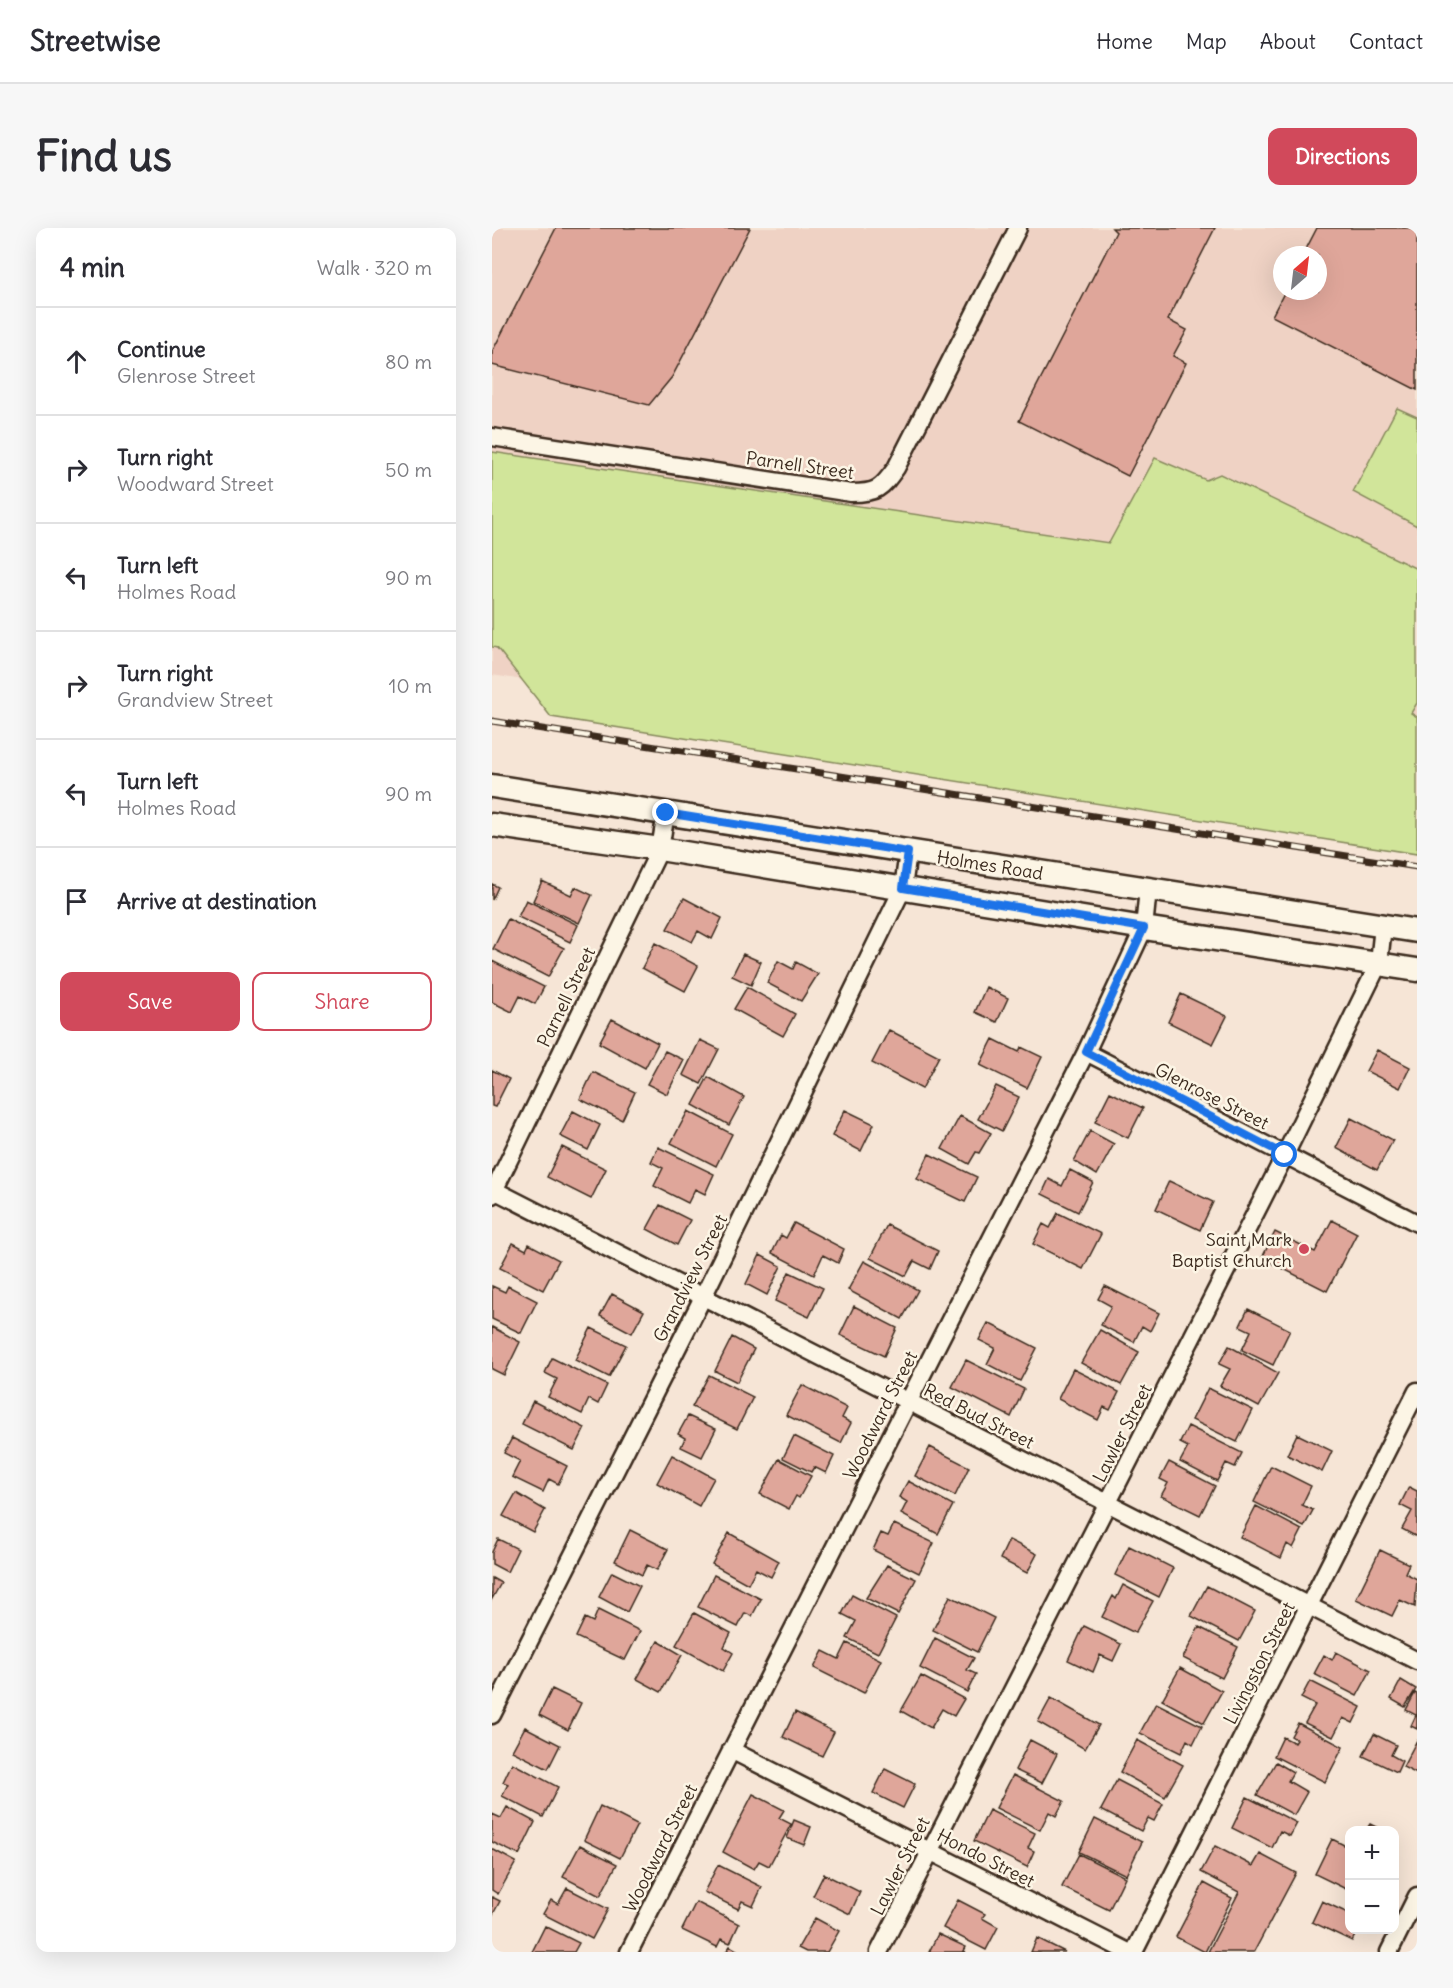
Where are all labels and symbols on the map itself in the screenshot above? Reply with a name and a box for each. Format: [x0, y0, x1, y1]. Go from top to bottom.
north arrow [1273, 246, 1327, 300]
street label: Parnell Street [745, 446, 855, 484]
route end [652, 799, 678, 825]
street label: Holmes Road [935, 845, 1045, 885]
street label: Parnell Street [532, 943, 600, 1051]
street label: Glenrose Street [1151, 1057, 1273, 1135]
route start [1271, 1141, 1297, 1167]
street label: Grandview Street [648, 1210, 732, 1346]
place label: Saint Mark Baptist Church [1172, 1228, 1292, 1272]
marker: Saint Mark Baptist Church [1297, 1242, 1311, 1256]
street label: Woodward Street [838, 1347, 922, 1483]
street label: Red Bud Street [920, 1378, 1038, 1454]
street label: Lawler Street [1087, 1380, 1157, 1486]
street label: Livingston Street [1218, 1598, 1300, 1728]
street label: Woodward Street [618, 1780, 702, 1916]
street label: Lawler Street [865, 1813, 935, 1919]
street label: Hondo Street [933, 1824, 1039, 1892]

